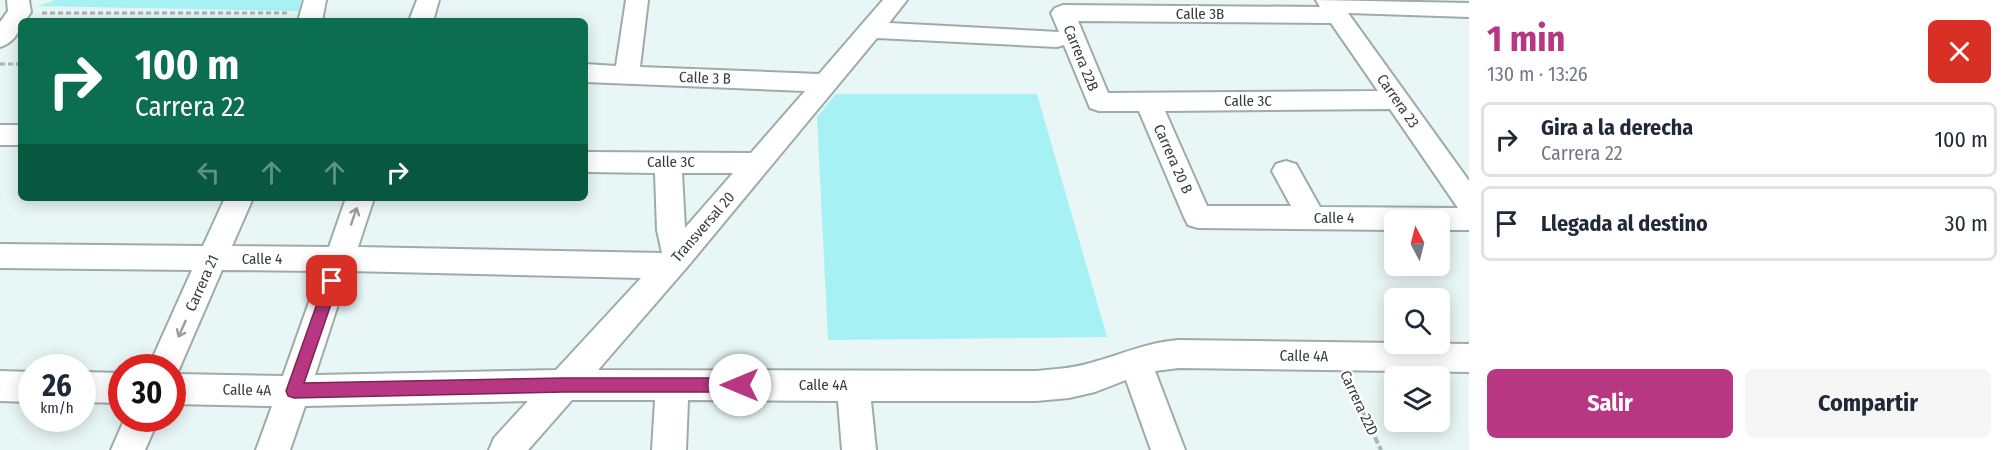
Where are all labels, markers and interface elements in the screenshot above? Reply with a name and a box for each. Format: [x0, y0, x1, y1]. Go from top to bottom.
street label: Calle 3B [1176, 5, 1224, 23]
text: 1 min [1487, 17, 1565, 61]
button: close [1928, 20, 1991, 83]
street label: Carrera 22B [1060, 22, 1102, 94]
text: 100 m [135, 40, 239, 90]
icon: right [36, 42, 114, 120]
text: 130 m · 13:26 [1487, 62, 1588, 86]
street label: Calle 3 B [679, 68, 731, 88]
street label: Carrera 23 [1373, 71, 1423, 131]
text: Carrera 22 [135, 91, 245, 123]
street label: Calle 3C [1224, 92, 1272, 110]
text: Gira a la derecha [1541, 114, 1693, 141]
street label: Carrera 20 B [1150, 121, 1196, 197]
icon: right [1490, 123, 1523, 156]
text: 100 m [1934, 126, 1988, 153]
text: Carrera 22 [1541, 141, 1623, 165]
street label: Calle 3C [647, 153, 695, 171]
icon: left [192, 156, 225, 189]
icon: ahead [255, 156, 288, 189]
icon: ahead [318, 156, 351, 189]
icon: right [381, 156, 414, 189]
street label: Transversal 20 [668, 188, 738, 266]
one-way arrow [350, 207, 361, 226]
icon: arrive [1490, 207, 1523, 240]
street label: Calle 4 [1314, 209, 1354, 227]
north arrow [1384, 210, 1450, 276]
map controls [1384, 210, 1450, 432]
text: Llegada al destino [1541, 210, 1708, 237]
text: 30 m [1945, 210, 1988, 237]
street label: Calle 4 [242, 250, 282, 268]
street label: Carrera 21 [182, 252, 222, 314]
pin [306, 255, 357, 306]
icon: arrive [315, 264, 348, 297]
button: search [1384, 288, 1450, 354]
one-way arrow [175, 319, 187, 337]
street label: Calle 4A [1280, 347, 1329, 365]
position arrow [708, 353, 772, 417]
speed limit sign: 30 [108, 354, 186, 432]
button: layers [1384, 366, 1450, 432]
text: 26 [42, 368, 72, 404]
street label: Carrera 22D [1336, 368, 1382, 438]
button: Salir [1487, 369, 1733, 438]
button: Compartir [1745, 369, 1991, 438]
street label: Calle 4A [799, 376, 847, 394]
street label: Calle 4A [223, 381, 272, 399]
text: km/h [40, 399, 74, 417]

